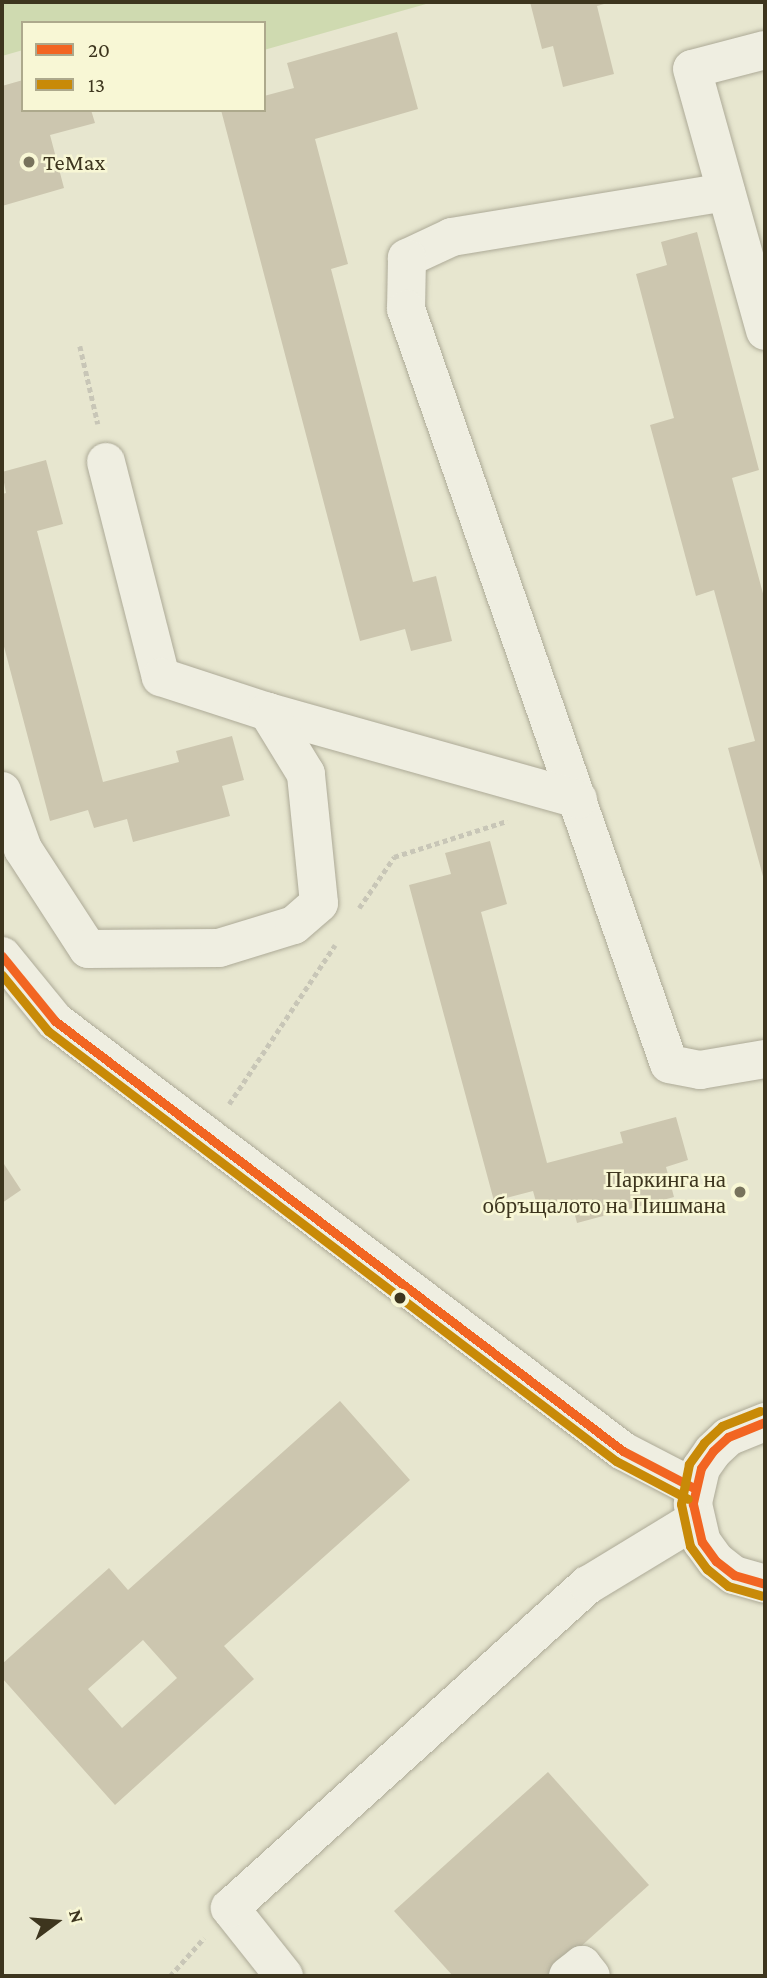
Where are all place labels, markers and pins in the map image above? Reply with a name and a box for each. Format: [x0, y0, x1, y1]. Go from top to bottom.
place label: TeMax [43, 148, 105, 176]
marker: TeMax [21, 154, 37, 170]
place label: Паркинга на обръщалото на Пишмана [482, 1165, 726, 1219]
marker: Паркинга на обръщалото на Пишмана [732, 1184, 748, 1200]
unlabelled marker [393, 1291, 407, 1305]

